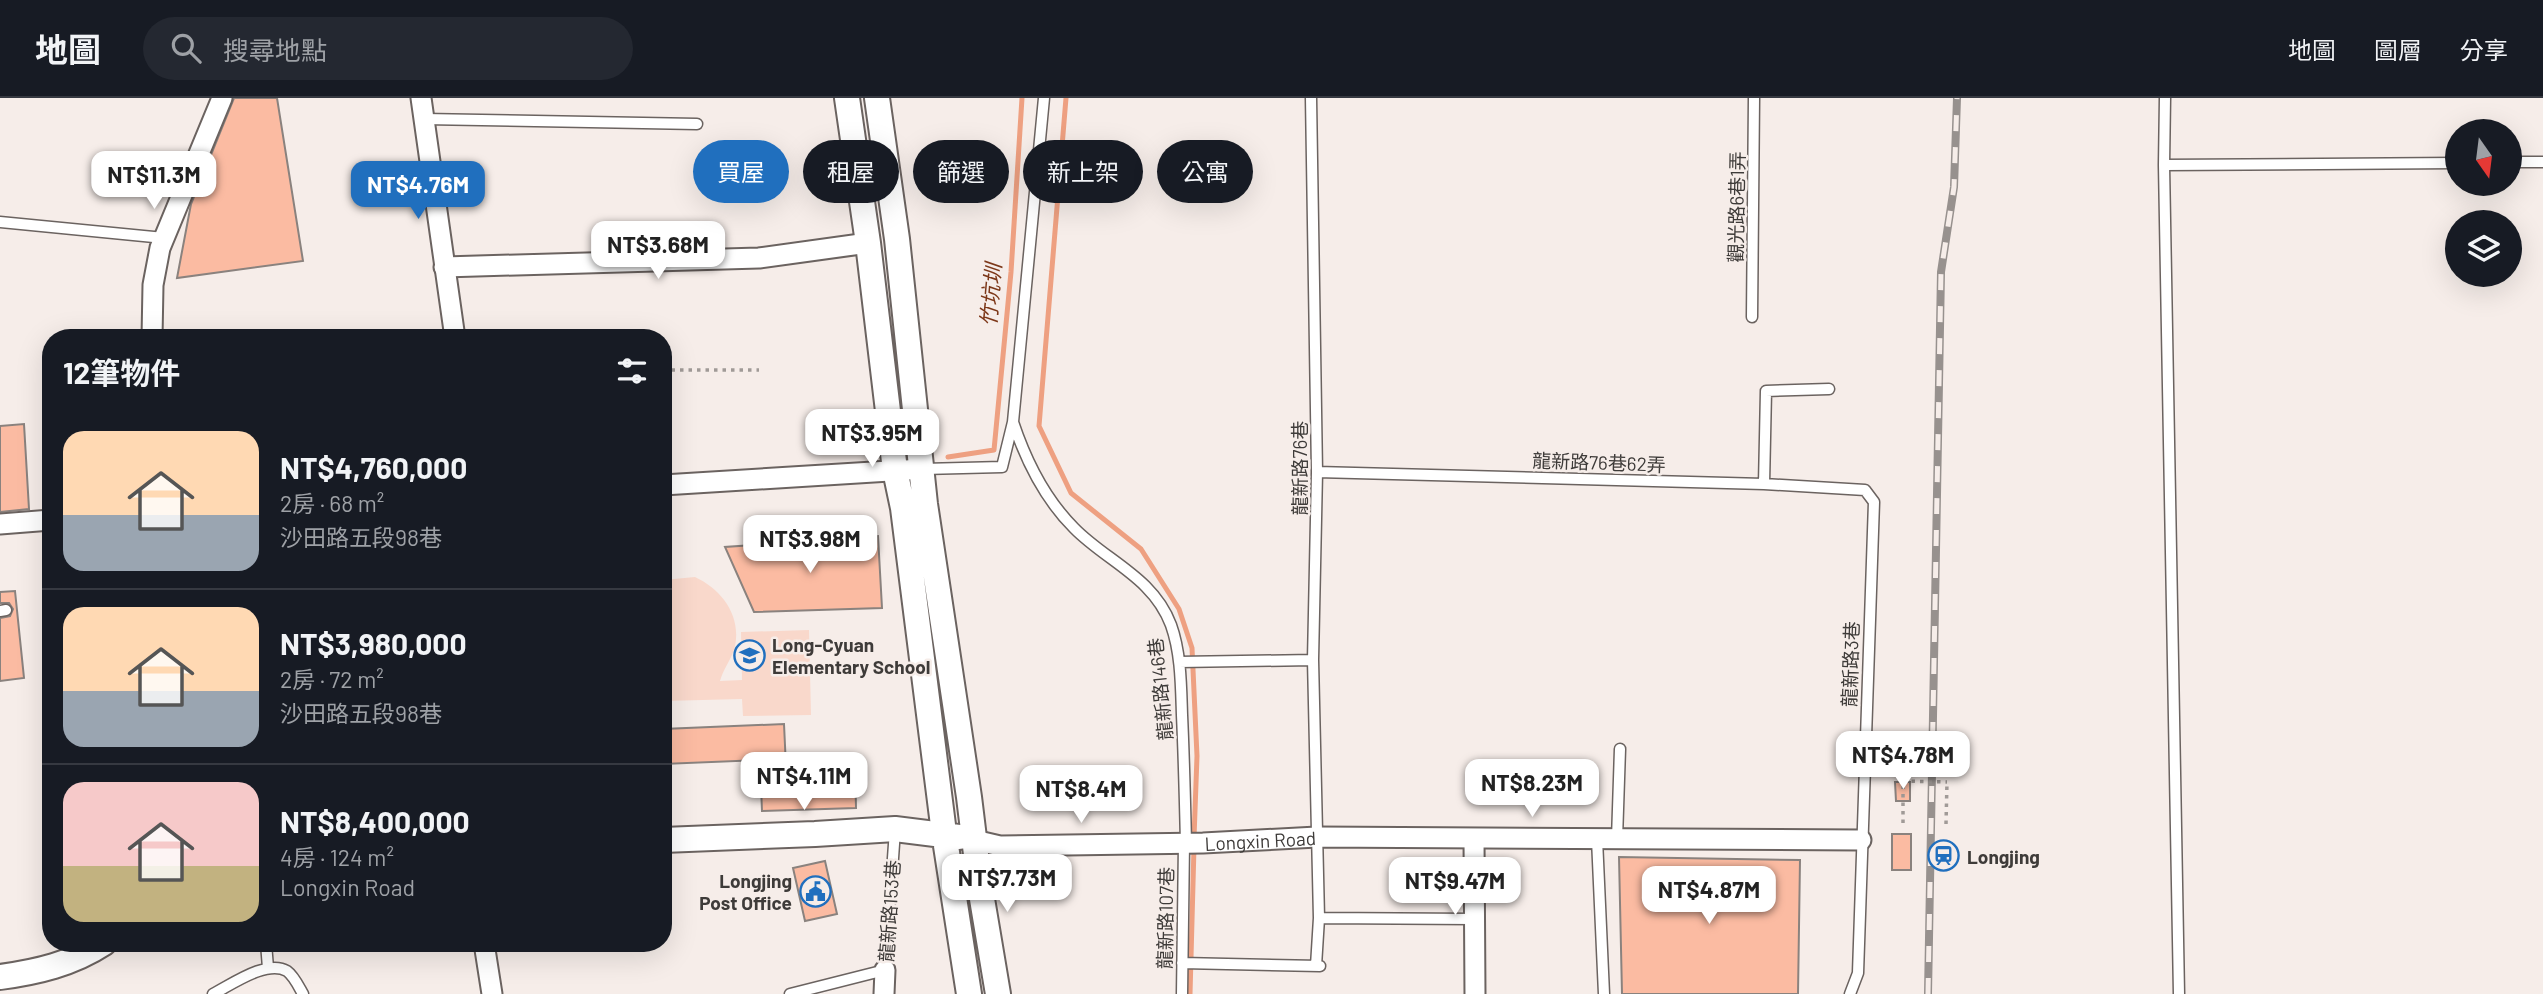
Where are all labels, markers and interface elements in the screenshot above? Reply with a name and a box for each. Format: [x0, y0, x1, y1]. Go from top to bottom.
search box [143, 17, 633, 80]
text: 地圖 [35, 29, 101, 69]
icon: search [167, 29, 205, 67]
text: 搜尋地點 [223, 34, 327, 65]
text: 地圖 [2288, 35, 2336, 64]
text: 圖層 [2374, 35, 2422, 64]
text: 分享 [2460, 35, 2508, 64]
north arrow [2445, 119, 2522, 196]
map controls [2445, 119, 2522, 287]
chip: 買屋 [693, 140, 789, 203]
chip: 租屋 [803, 140, 899, 203]
chip: 篩選 [913, 140, 1009, 203]
chip: 新上架 [1023, 140, 1143, 203]
chip: 公寓 [1157, 140, 1253, 203]
street label: 觀光路6巷1弄 [1724, 151, 1748, 263]
pin: NT$11.3M [82, 152, 226, 211]
text: NT$11.3M [107, 160, 201, 188]
pin: NT$4.76M [346, 162, 490, 221]
text: NT$4.76M [367, 170, 469, 198]
button: layers [2445, 210, 2522, 287]
pin: NT$3.68M [586, 222, 730, 281]
text: NT$3.68M [607, 230, 709, 258]
water label: 竹坑圳 [975, 260, 1005, 327]
icon: filters [613, 352, 651, 390]
text: 12筆物件 [63, 354, 180, 390]
pin: NT$3.95M [800, 410, 944, 469]
text: NT$3.95M [821, 418, 923, 446]
street label: 龍新路76巷 [1288, 421, 1311, 515]
street label: 龍新路76巷62弄 [1532, 448, 1666, 476]
text: NT$4,760,000 [280, 449, 467, 485]
icon: home [119, 459, 203, 543]
text: 2房 · 68 m² [280, 489, 384, 517]
pin: NT$3.98M [738, 516, 882, 575]
text: 沙田路五段98巷 [280, 523, 442, 551]
text: NT$3.98M [759, 524, 861, 552]
street label: 龍新路3巷 [1837, 621, 1863, 707]
text: NT$3,980,000 [280, 625, 467, 661]
place label: Long-Cyuan Elementary School [772, 633, 930, 678]
icon: home [119, 635, 203, 719]
street label: 龍新路146巷 [1143, 637, 1177, 741]
school or university icon: Long-Cyuan Elementary School [732, 638, 766, 672]
text: 2房 · 72 m² [280, 665, 384, 693]
text: 沙田路五段98巷 [280, 699, 442, 727]
pin: NT$4.78M [1831, 732, 1975, 791]
text: NT$4.78M [1852, 740, 1954, 768]
pin: NT$4.11M [732, 752, 876, 812]
pin: NT$8.23M [1460, 760, 1604, 819]
text: NT$4.11M [757, 761, 851, 789]
pin: NT$8.4M [1016, 766, 1146, 825]
text: NT$8.23M [1481, 768, 1583, 796]
text: NT$8.4M [1036, 774, 1126, 802]
text: NT$8,400,000 [280, 803, 470, 839]
icon: home [119, 810, 203, 894]
street label: Longxin Road [1204, 826, 1317, 854]
station icon: Longjing [1927, 839, 1961, 873]
text: 4房 · 124 m² [280, 843, 394, 871]
place label: Longjing [1967, 845, 2040, 868]
pin: NT$7.73M [935, 854, 1079, 914]
pin: NT$9.47M [1383, 858, 1527, 917]
street label: 龍新路153巷 [874, 859, 904, 963]
text: NT$7.73M [958, 863, 1056, 891]
text: NT$9.47M [1405, 866, 1505, 894]
pin: NT$4.87M [1637, 866, 1781, 926]
street label: 龍新路107巷 [1153, 867, 1177, 969]
place label: Longjing Post Office [699, 869, 792, 914]
text: Longxin Road [280, 873, 415, 901]
public building icon: Longjing Post Office [798, 874, 832, 908]
text: NT$4.87M [1658, 875, 1760, 903]

